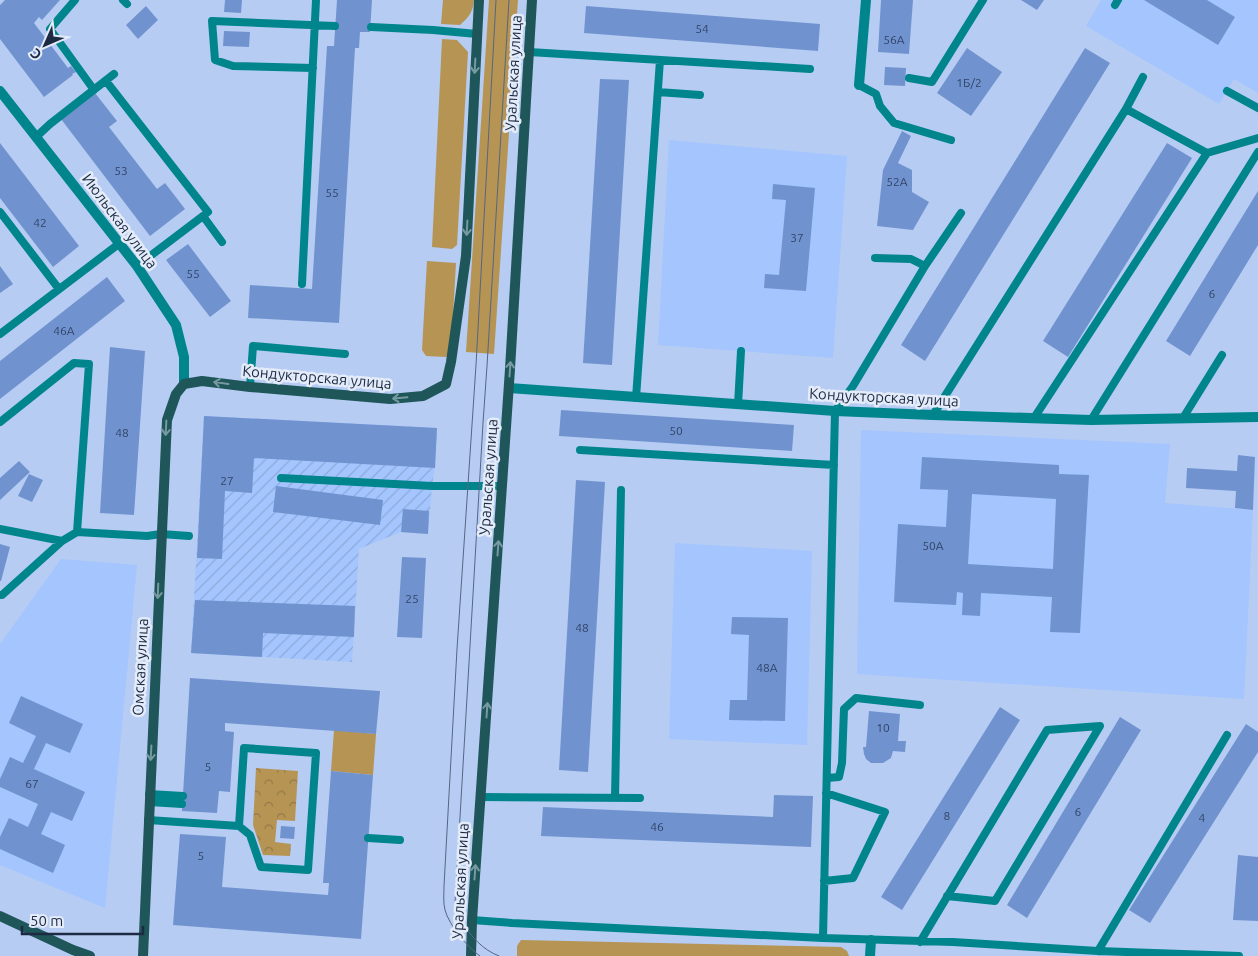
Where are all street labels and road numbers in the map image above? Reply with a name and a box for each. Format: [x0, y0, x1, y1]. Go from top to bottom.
street label: Уральская улица [501, 14, 525, 132]
street label: Июльская улица [79, 170, 161, 272]
street label: Кондукторская улица [242, 362, 392, 392]
street label: Кондукторская улица [809, 385, 959, 409]
street label: Уральская улица [475, 418, 501, 536]
street label: Омская улица [129, 618, 151, 716]
street label: Уральская улица [448, 822, 472, 940]

